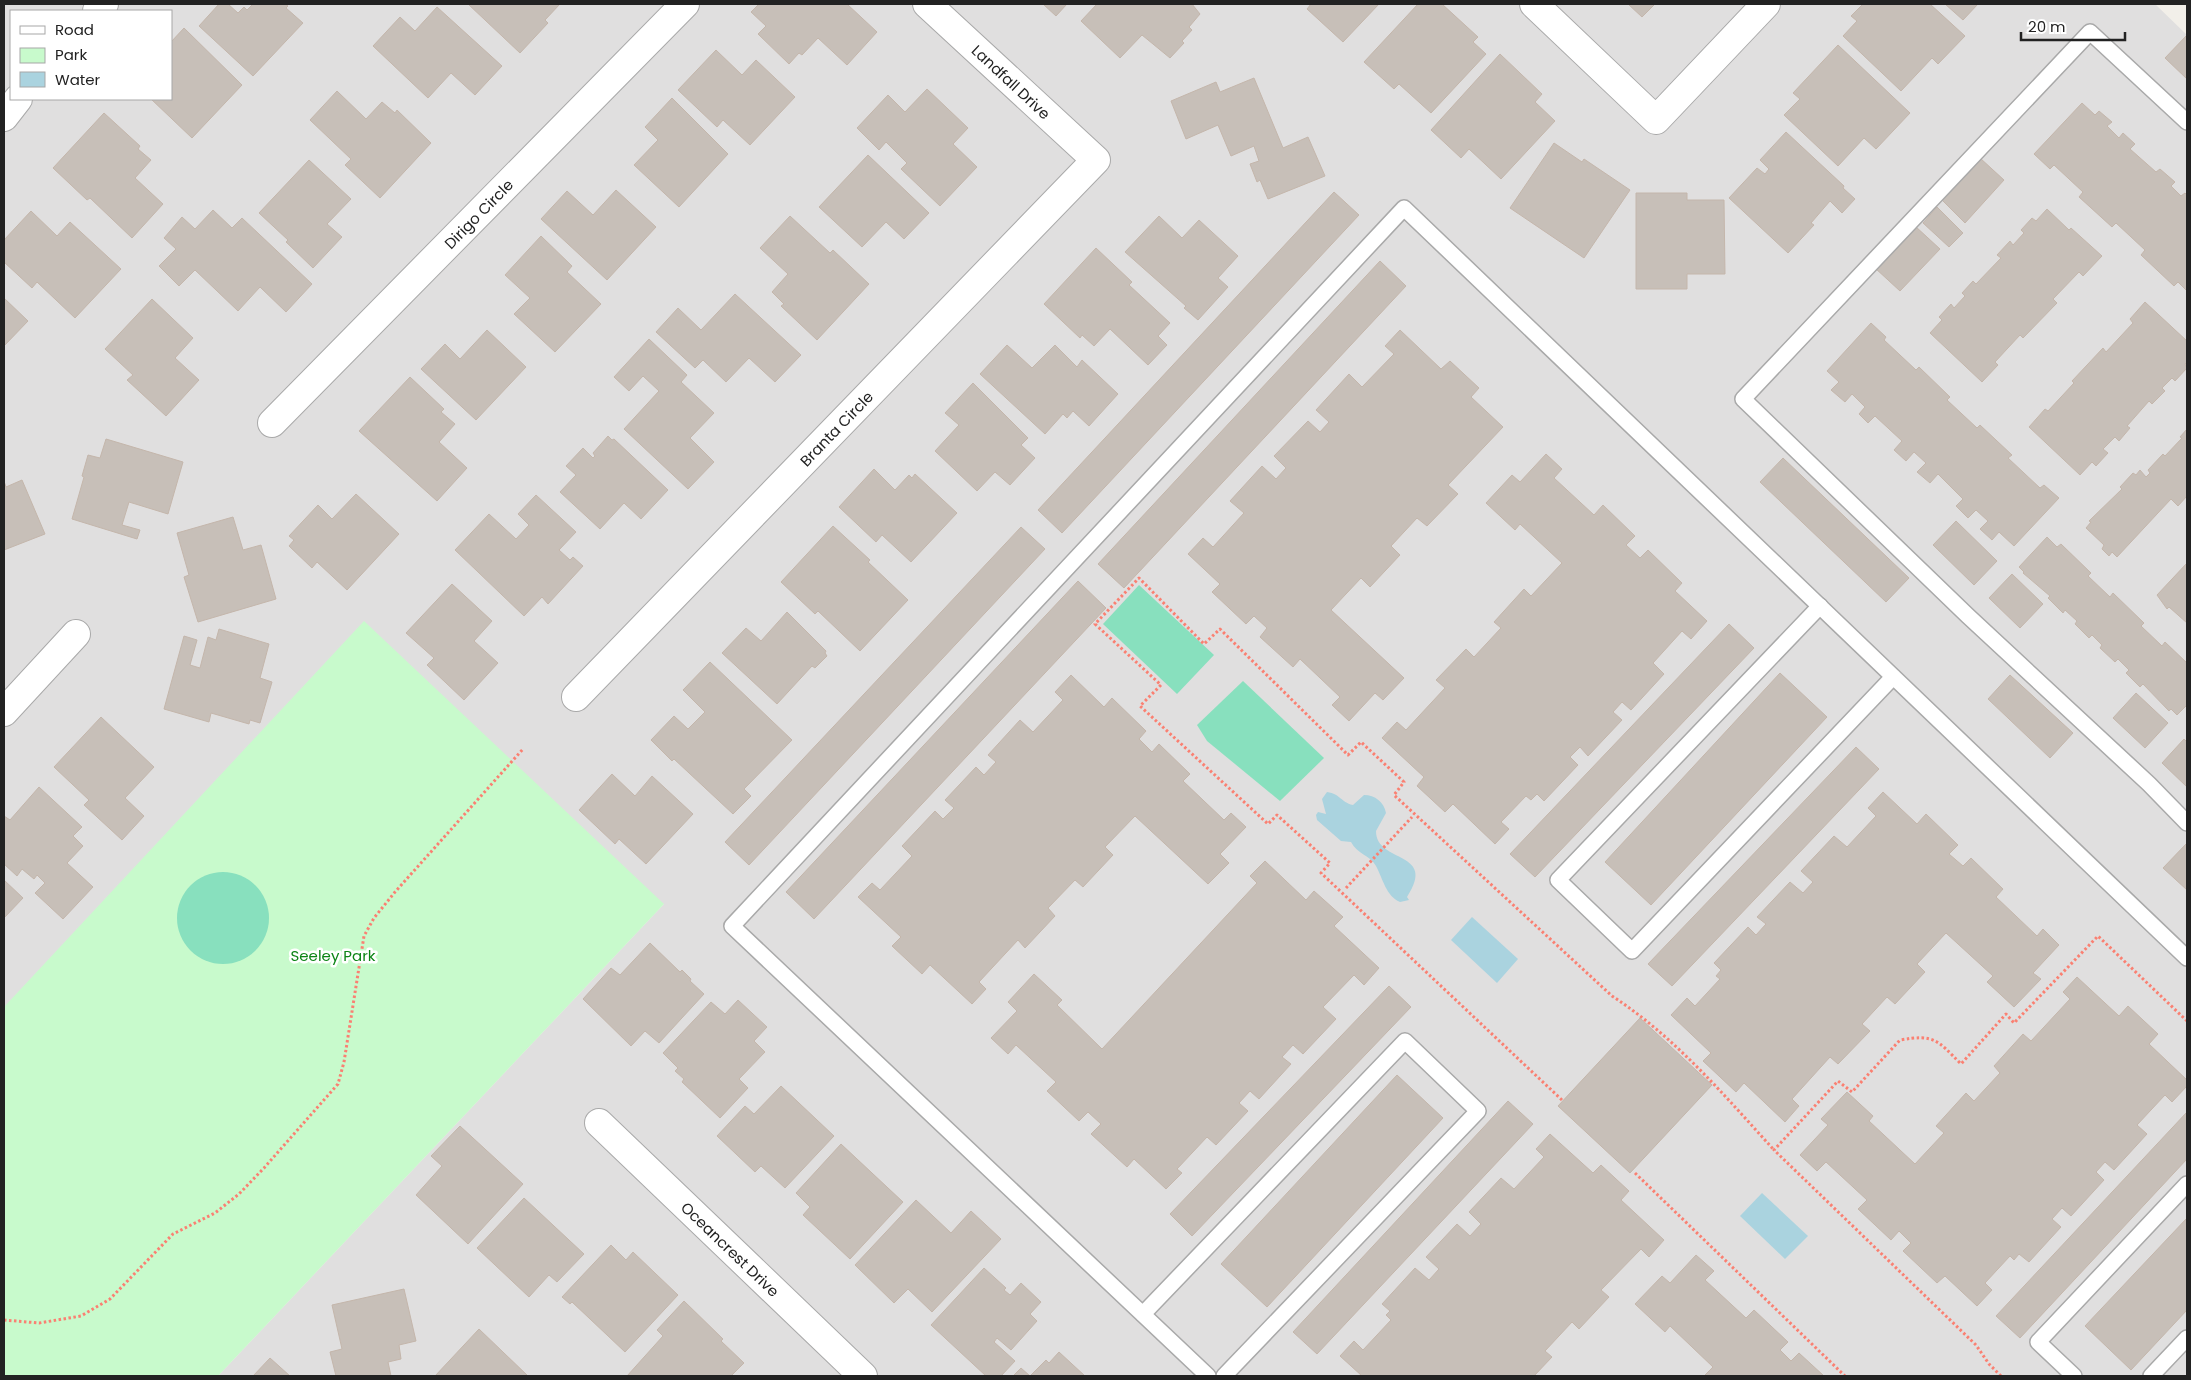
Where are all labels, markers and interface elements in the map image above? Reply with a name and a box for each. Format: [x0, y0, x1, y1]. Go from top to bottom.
legend [10, 10, 172, 100]
scale bar [2021, 10, 2125, 42]
text: 20 m [2028, 16, 2066, 37]
text: Road [55, 19, 94, 40]
street label: Landfall Drive [967, 40, 1055, 124]
text: Park [55, 44, 87, 65]
text: Water [55, 69, 101, 90]
street label: Dirigo Circle [439, 174, 518, 253]
street label: Branta Circle [795, 386, 878, 471]
park label: Seeley Park [291, 945, 376, 966]
street label: Oceancrest Drive [677, 1197, 784, 1301]

